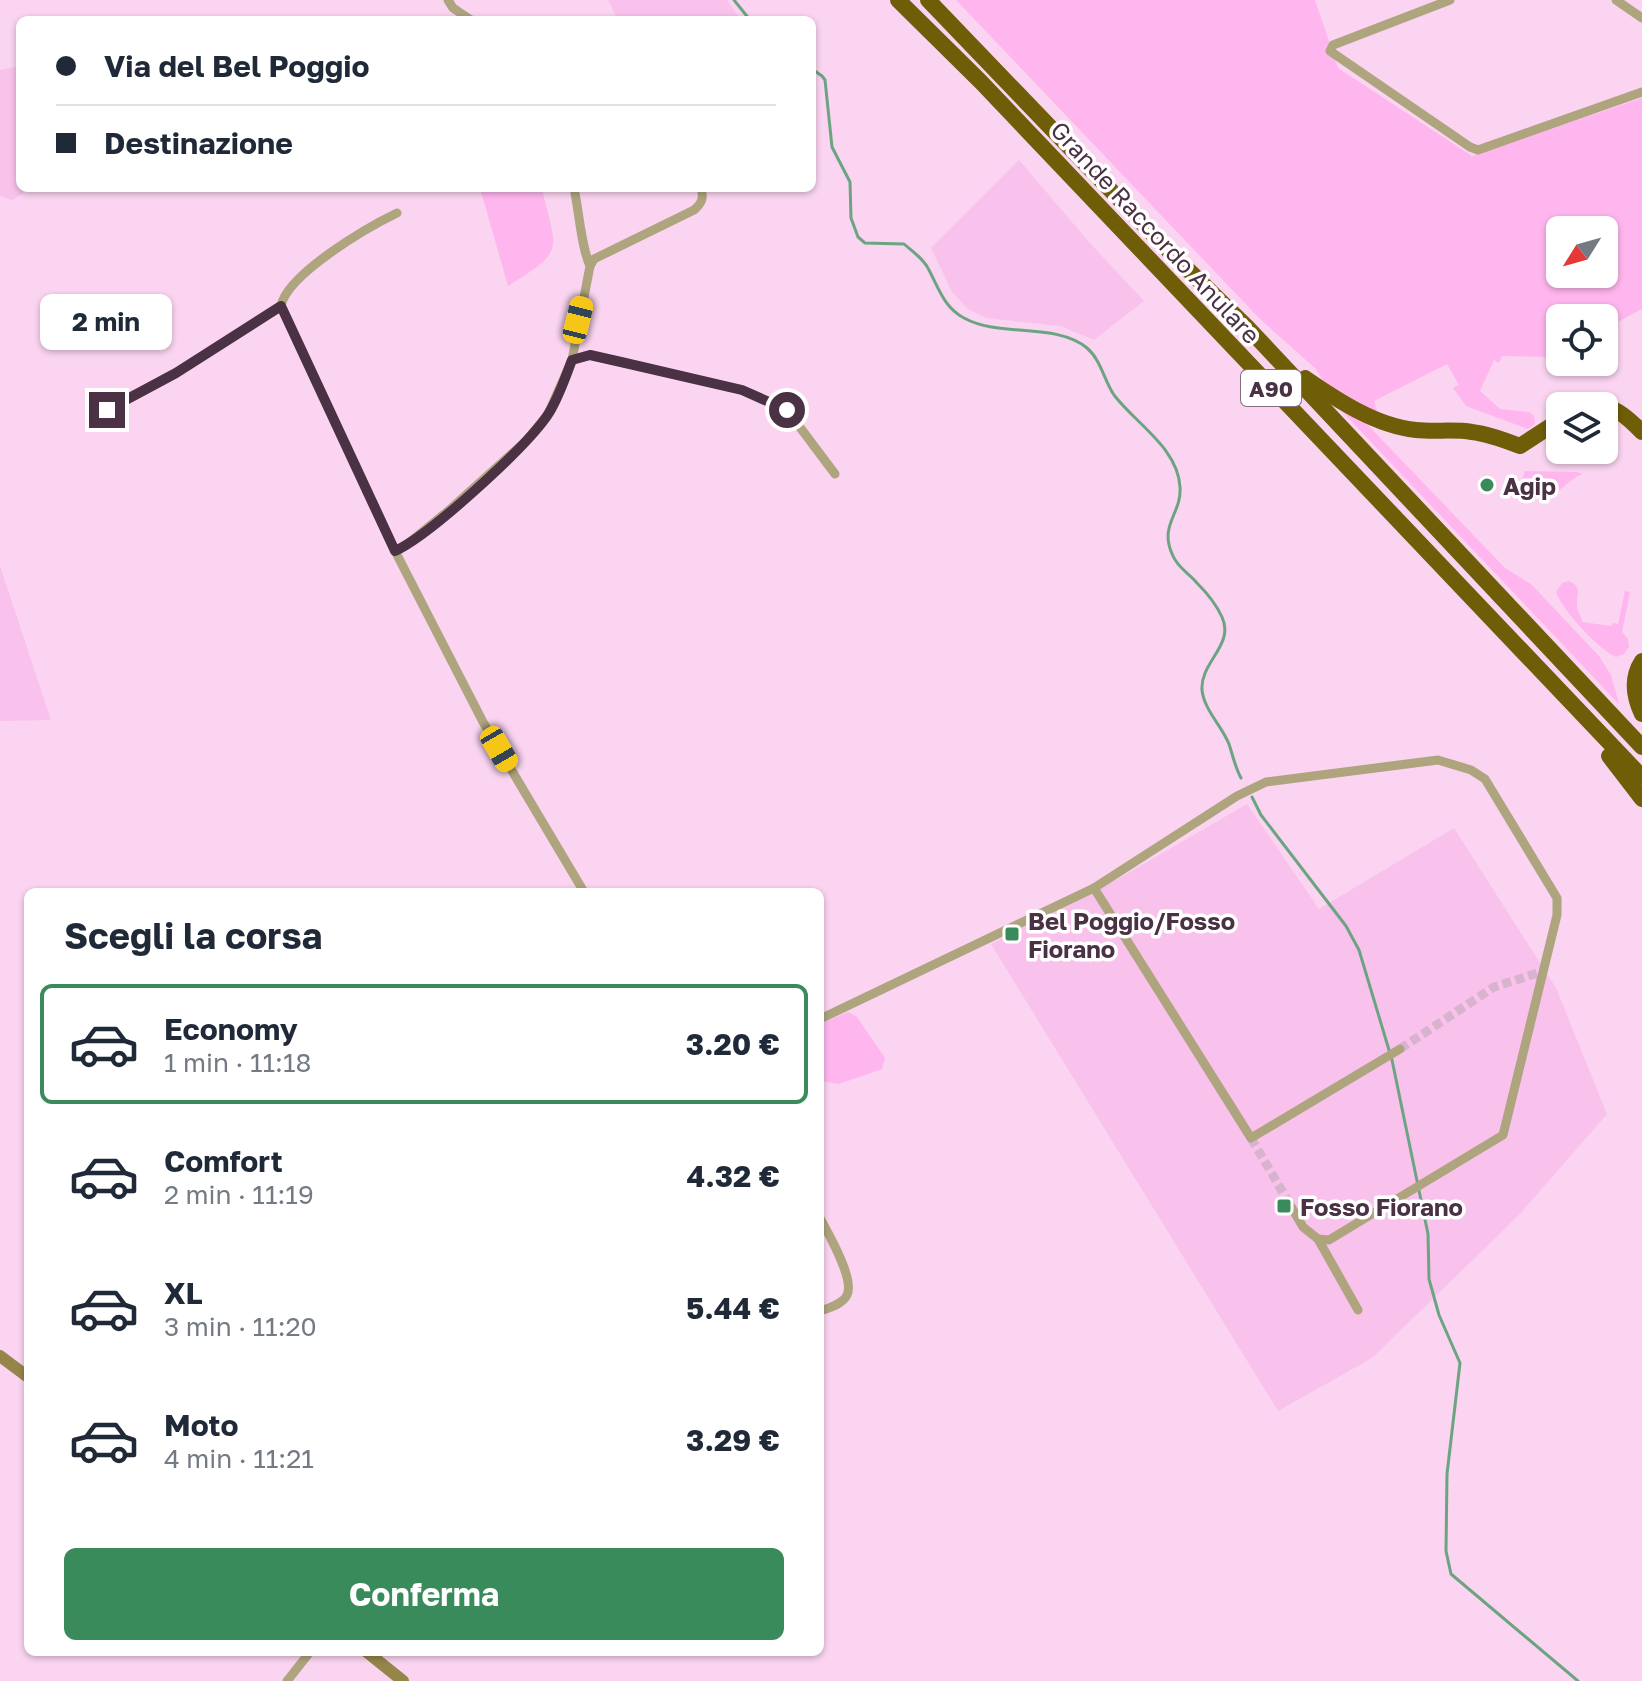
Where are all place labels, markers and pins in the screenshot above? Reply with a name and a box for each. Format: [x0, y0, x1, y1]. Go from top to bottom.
place label: Agip [1503, 471, 1556, 500]
marker: Agip [1478, 476, 1496, 494]
place label: Bel Poggio/Fosso Fiorano [1028, 906, 1235, 963]
marker: Bel Poggio/Fosso Fiorano [1003, 925, 1021, 943]
place label: Fosso Fiorano [1300, 1192, 1463, 1221]
marker: Fosso Fiorano [1275, 1197, 1293, 1215]

